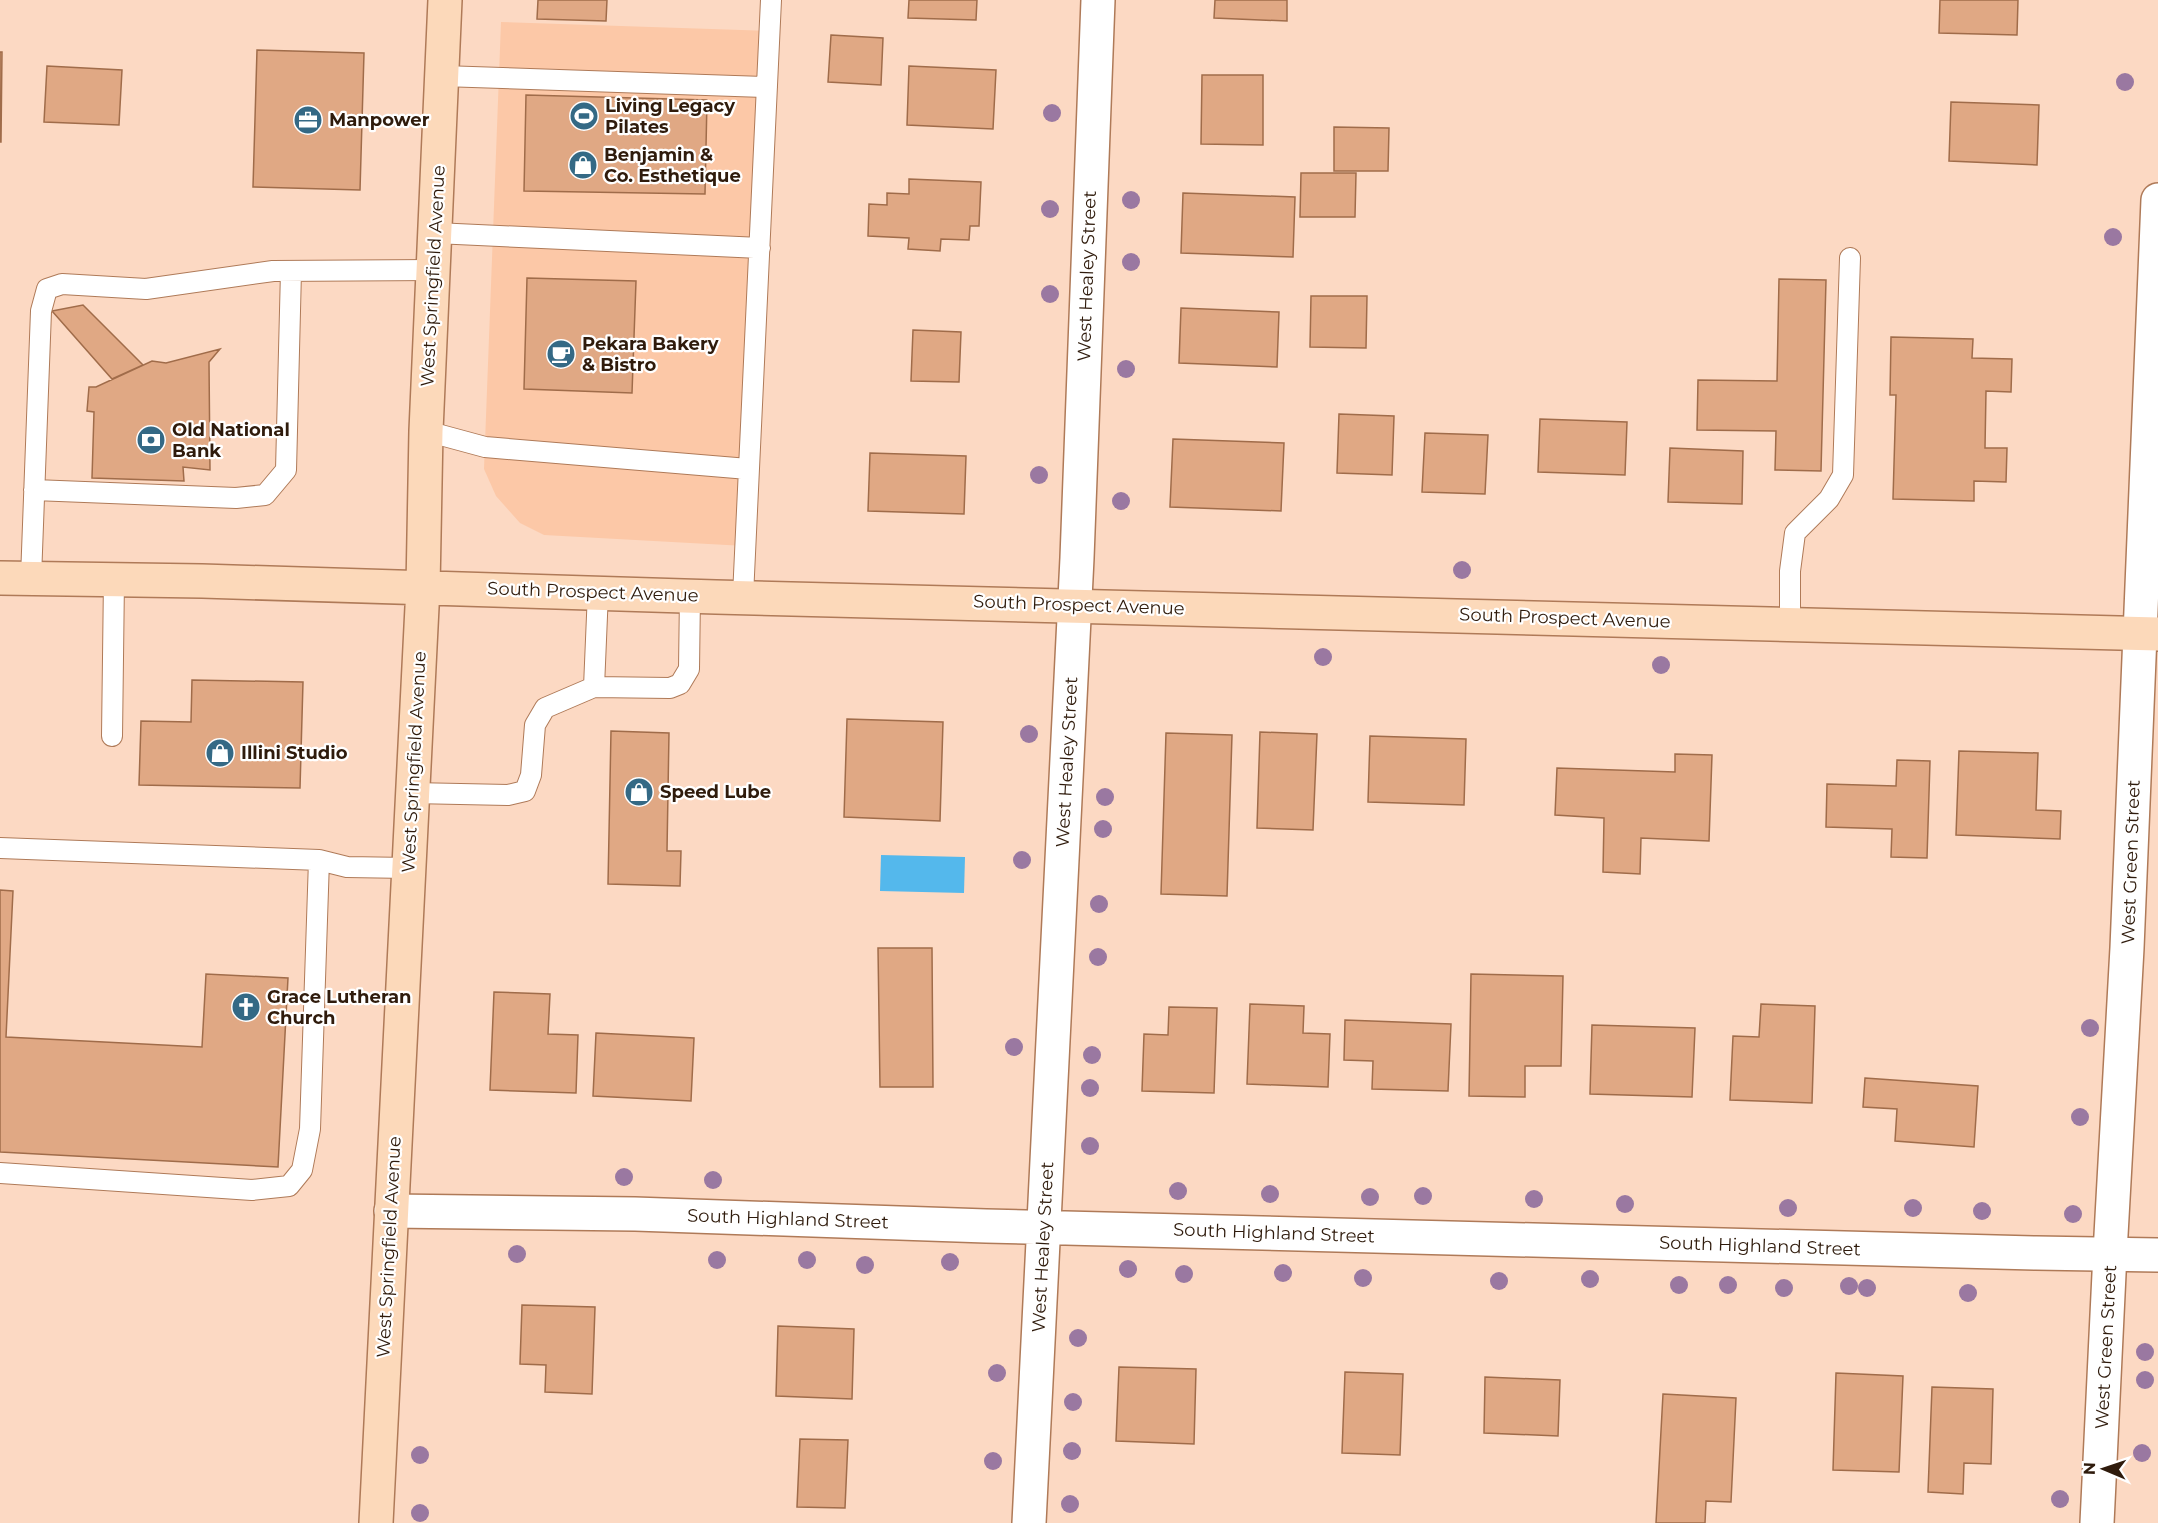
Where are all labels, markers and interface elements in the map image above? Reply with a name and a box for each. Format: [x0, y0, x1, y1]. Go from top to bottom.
place label: Living Legacy Pilates [605, 95, 735, 138]
sports icon: Living Legacy Pilates [568, 100, 600, 132]
office icon: Manpower [292, 104, 324, 136]
place label: Manpower [329, 109, 430, 131]
place label: Benjamin & Co. Esthetique [604, 144, 741, 187]
shop icon: Benjamin & Co. Esthetique [567, 149, 599, 181]
street label: West Springfield Avenue [416, 164, 450, 387]
street label: West Healey Street [1073, 190, 1101, 362]
place label: Pekara Bakery & Bistro [582, 333, 719, 376]
cafe icon: Pekara Bakery & Bistro [545, 338, 577, 370]
place label: Old National Bank [172, 419, 290, 462]
bank icon: Old National Bank [135, 424, 167, 456]
street label: South Prospect Avenue [487, 577, 699, 607]
street label: South Prospect Avenue [973, 590, 1185, 620]
street label: South Prospect Avenue [1459, 603, 1671, 633]
street label: West Springfield Avenue [397, 650, 431, 873]
street label: West Healey Street [1052, 676, 1082, 848]
shop icon: Illini Studio [204, 737, 236, 769]
place label: Illini Studio [241, 742, 348, 764]
shop icon: Speed Lube [623, 776, 655, 808]
street label: West Green Street [2117, 779, 2145, 945]
place label: Speed Lube [660, 781, 771, 803]
place label: Grace Lutheran Church [267, 986, 412, 1029]
church icon: Grace Lutheran Church [230, 991, 262, 1023]
street label: West Springfield Avenue [372, 1135, 406, 1358]
street label: West Healey Street [1028, 1161, 1058, 1333]
street label: South Highland Street [687, 1204, 889, 1234]
street label: South Highland Street [1173, 1218, 1375, 1248]
street label: South Highland Street [1659, 1231, 1861, 1261]
street label: West Green Street [2091, 1264, 2121, 1430]
north arrow [2074, 1439, 2134, 1499]
text: N [2080, 1462, 2099, 1475]

